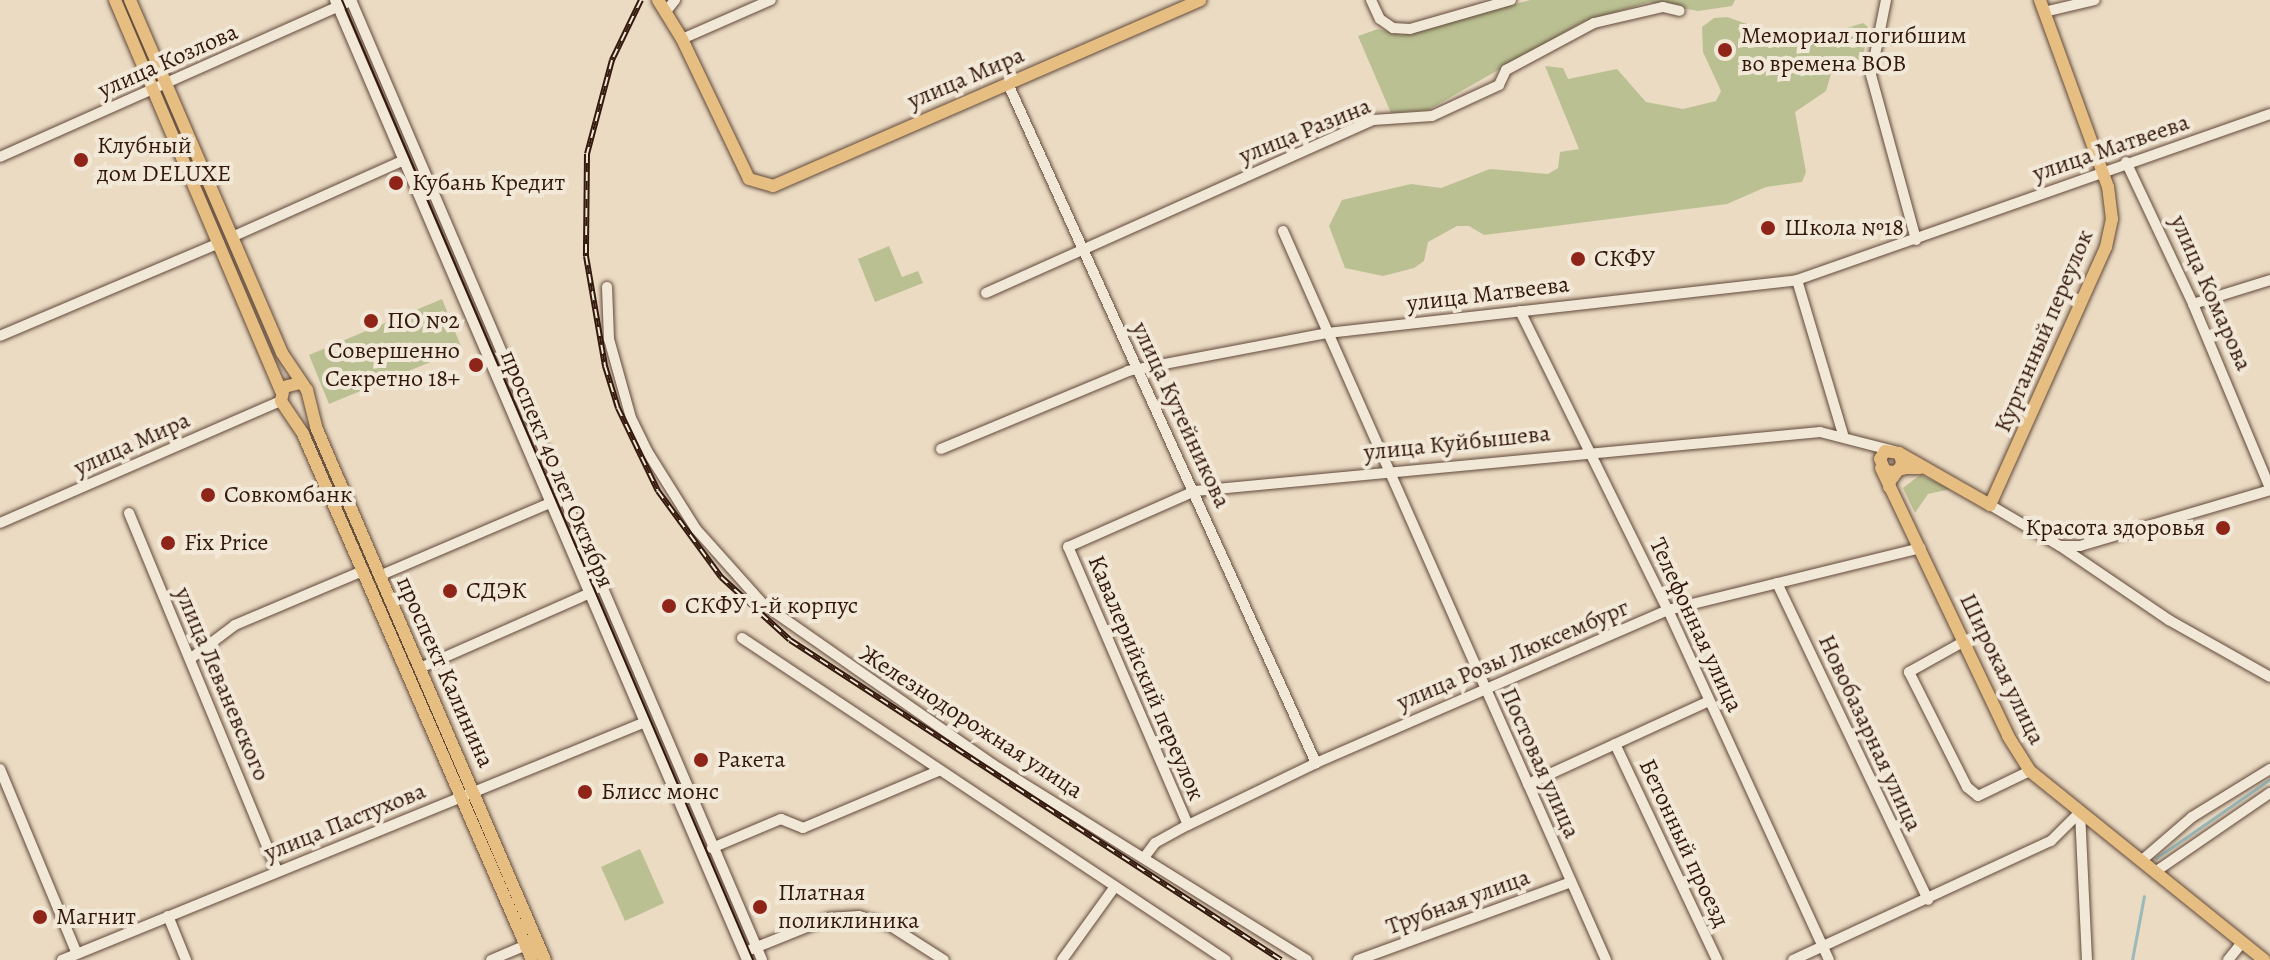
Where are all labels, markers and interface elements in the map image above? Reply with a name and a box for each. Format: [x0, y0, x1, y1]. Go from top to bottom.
street label: улица Козлова [94, 17, 242, 105]
place label: Мемориал погибшим во времена ВОВ [1741, 22, 1967, 78]
street label: улица Мира [903, 41, 1029, 115]
marker: Мемориал погибшим во времена ВОВ [1716, 41, 1734, 59]
street label: улица Разина [1235, 92, 1375, 170]
street label: улица Матвеева [2029, 108, 2193, 188]
place label: Клубный дом DELUXE [97, 132, 231, 188]
marker: Клубный дом DELUXE [72, 151, 90, 169]
place label: Кубань Кредит [412, 169, 565, 197]
marker: Кубань Кредит [387, 174, 405, 192]
street label: улица Комарова [2164, 211, 2258, 375]
place label: Школа №18 [1784, 214, 1904, 242]
marker: Школа №18 [1759, 219, 1777, 237]
street label: Курганный переулок [1988, 225, 2100, 437]
place label: СКФУ [1594, 245, 1655, 273]
marker: СКФУ [1569, 250, 1587, 268]
street label: улица Матвеева [1405, 270, 1571, 318]
place label: ПО №2 [387, 307, 460, 335]
marker: ПО №2 [362, 312, 380, 330]
street label: улица Кутейникова [1125, 317, 1237, 513]
place label: Совершенно Секретно 18+ [325, 337, 460, 393]
street label: проспект 40 лет Октября [494, 346, 620, 592]
marker: Совершенно Секретно 18+ [467, 356, 485, 374]
street label: улица Мира [70, 406, 194, 482]
street label: улица Куйбышева [1362, 419, 1552, 467]
place label: Совкомбанк [224, 481, 352, 509]
marker: Совкомбанк [199, 486, 217, 504]
place label: Красота здоровья [2025, 514, 2205, 542]
marker: Красота здоровья [2212, 517, 2234, 539]
place label: Fix Price [184, 529, 268, 557]
street label: Телефонная улица [1643, 533, 1749, 717]
marker: Fix Price [159, 534, 177, 552]
street label: Кавалерийский переулок [1081, 551, 1211, 805]
street label: проспект Калинина [390, 572, 500, 772]
place label: СДЭК [466, 577, 526, 605]
marker: СДЭК [441, 582, 459, 600]
street label: улица Леваневского [168, 583, 276, 785]
street label: Широкая улица [1953, 589, 2051, 749]
place label: СКФУ 1-й корпус [685, 592, 858, 620]
street label: улица Розы Люксембург [1393, 593, 1633, 717]
marker: СКФУ 1-й корпус [660, 597, 678, 615]
street label: Новобазарная улица [1812, 630, 1928, 836]
street label: Железнодорожная улица [854, 639, 1088, 805]
street label: Постовая улица [1494, 683, 1586, 843]
place label: Ракета [717, 746, 785, 774]
marker: Ракета [692, 751, 710, 769]
street label: Бетонный проезд [1632, 754, 1736, 932]
street label: улица Пастухова [260, 777, 430, 867]
place label: Блисс монс [601, 778, 719, 806]
marker: Блисс монс [576, 783, 594, 801]
street label: Трубная улица [1382, 863, 1534, 941]
place label: Платная поликлиника [778, 879, 919, 935]
marker: Платная поликлиника [749, 896, 771, 918]
place label: Магнит [56, 903, 136, 931]
marker: Магнит [31, 908, 49, 926]

